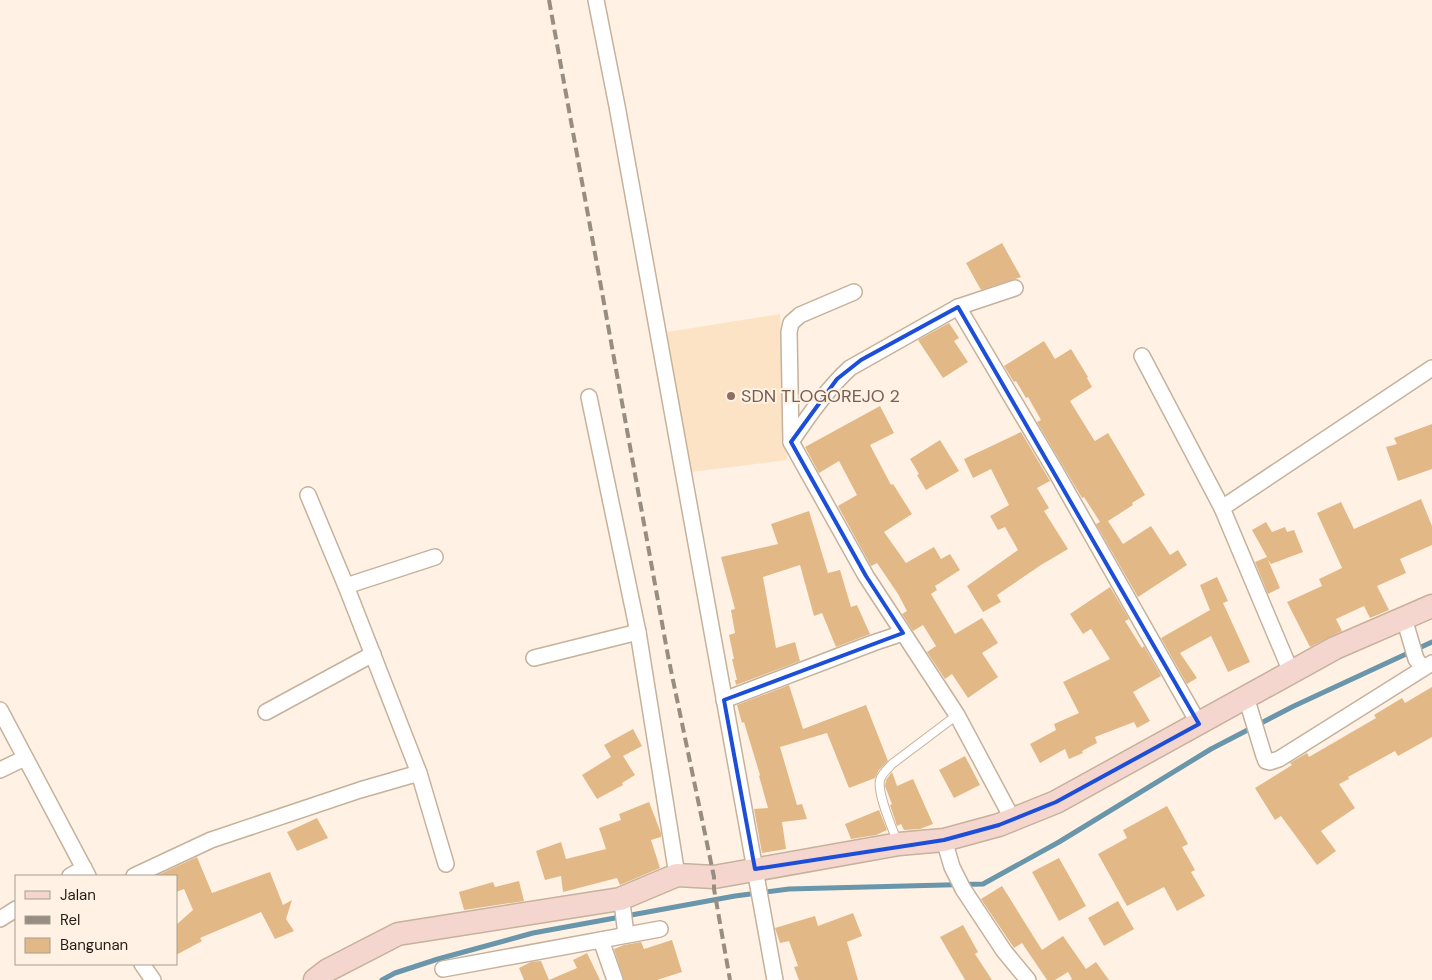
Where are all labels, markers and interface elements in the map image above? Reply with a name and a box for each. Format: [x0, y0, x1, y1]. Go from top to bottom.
place label: SDN TLOGOREJO 2 [741, 384, 900, 408]
marker: SDN TLOGOREJO 2 [725, 390, 737, 402]
legend [15, 875, 178, 965]
text: Jalan [60, 885, 96, 905]
text: Rel [60, 910, 80, 930]
text: Bangunan [60, 935, 128, 955]

